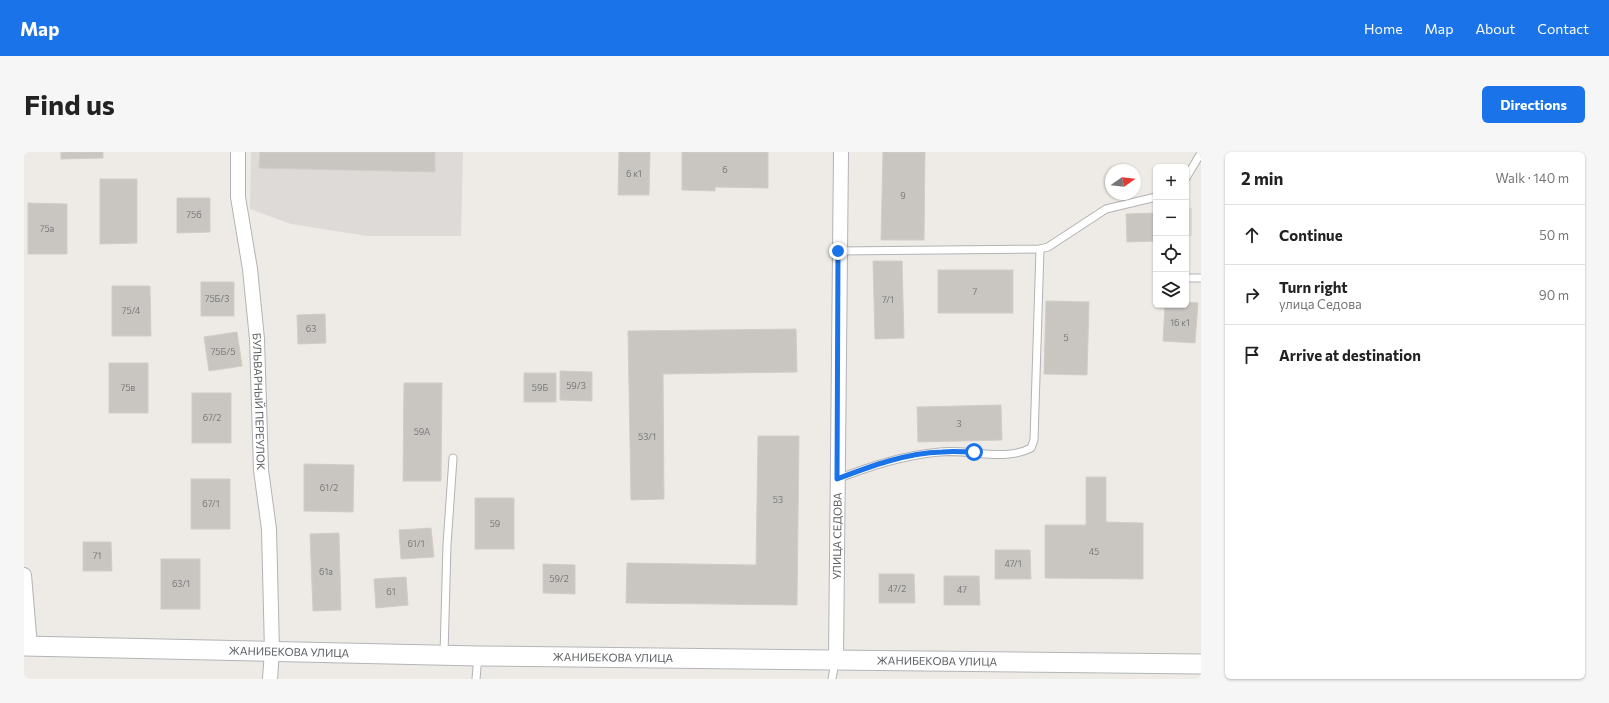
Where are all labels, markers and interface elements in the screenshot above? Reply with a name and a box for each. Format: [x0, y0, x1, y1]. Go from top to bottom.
text: Map [20, 17, 59, 40]
text: Home [1364, 20, 1403, 37]
text: Map [1425, 20, 1453, 37]
text: About [1475, 20, 1515, 37]
text: Contact [1537, 20, 1589, 37]
button: Directions [1482, 86, 1585, 123]
text: Find us [24, 87, 115, 121]
house number: 6 [722, 164, 728, 175]
north arrow [1105, 164, 1141, 200]
map controls [1153, 164, 1189, 308]
button: + [1153, 164, 1189, 200]
house number: 6 к1 [626, 168, 642, 179]
text: 2 min [1241, 168, 1283, 189]
text: Walk · 140 m [1496, 170, 1569, 186]
house number: 9 [900, 190, 906, 201]
button: − [1153, 200, 1189, 236]
house number: 75б [186, 209, 202, 220]
house number: 75а [40, 223, 55, 234]
icon: ahead [1241, 224, 1263, 246]
text: Continue [1279, 226, 1343, 244]
text: 50 m [1539, 227, 1569, 243]
button: locate [1153, 236, 1189, 272]
route end [829, 242, 847, 260]
button: layers [1153, 272, 1189, 308]
text: Turn right [1279, 278, 1348, 296]
icon: right [1241, 284, 1263, 306]
house number: 7 [973, 286, 978, 297]
text: 90 m [1539, 287, 1569, 303]
house number: 75Б/3 [205, 293, 229, 304]
house number: 7/1 [882, 294, 894, 305]
text: улица Седова [1279, 296, 1362, 312]
house number: 75/4 [122, 305, 141, 316]
house number: 16 к1 [1170, 317, 1190, 328]
house number: 63 [306, 323, 316, 334]
street label: БУЛЬВАРНЫЙ ПЕРЕУЛОК [250, 332, 268, 471]
house number: 5 [1063, 332, 1069, 343]
icon: arrive [1241, 344, 1263, 366]
house number: 75Б/5 [211, 346, 235, 357]
text: Arrive at destination [1279, 346, 1421, 364]
house number: 59/3 [566, 380, 586, 391]
house number: 75в [121, 382, 136, 393]
house number: 59Б [532, 382, 548, 393]
house number: 67/2 [203, 412, 221, 423]
house number: 3 [956, 418, 962, 429]
house number: 59А [414, 426, 430, 437]
house number: 53/1 [638, 431, 656, 442]
route start [965, 443, 983, 461]
house number: 61/2 [320, 482, 338, 493]
street label: УЛИЦА СЕДОВА [830, 492, 844, 580]
house number: 53 [773, 494, 783, 505]
house number: 67/1 [202, 498, 220, 509]
house number: 59 [490, 518, 500, 529]
house number: 61/1 [407, 538, 425, 549]
house number: 45 [1089, 546, 1099, 557]
house number: 71 [93, 550, 101, 561]
house number: 47/1 [1004, 558, 1022, 569]
house number: 61а [319, 566, 333, 577]
house number: 59/2 [549, 573, 569, 584]
house number: 63/1 [172, 578, 190, 589]
house number: 47/2 [888, 583, 906, 594]
house number: 47 [957, 584, 967, 595]
house number: 61 [386, 586, 396, 597]
street label: ЖАНИБЕКОВА УЛИЦА [228, 644, 350, 659]
street label: ЖАНИБЕКОВА УЛИЦА [552, 650, 674, 664]
street label: ЖАНИБЕКОВА УЛИЦА [876, 653, 998, 668]

